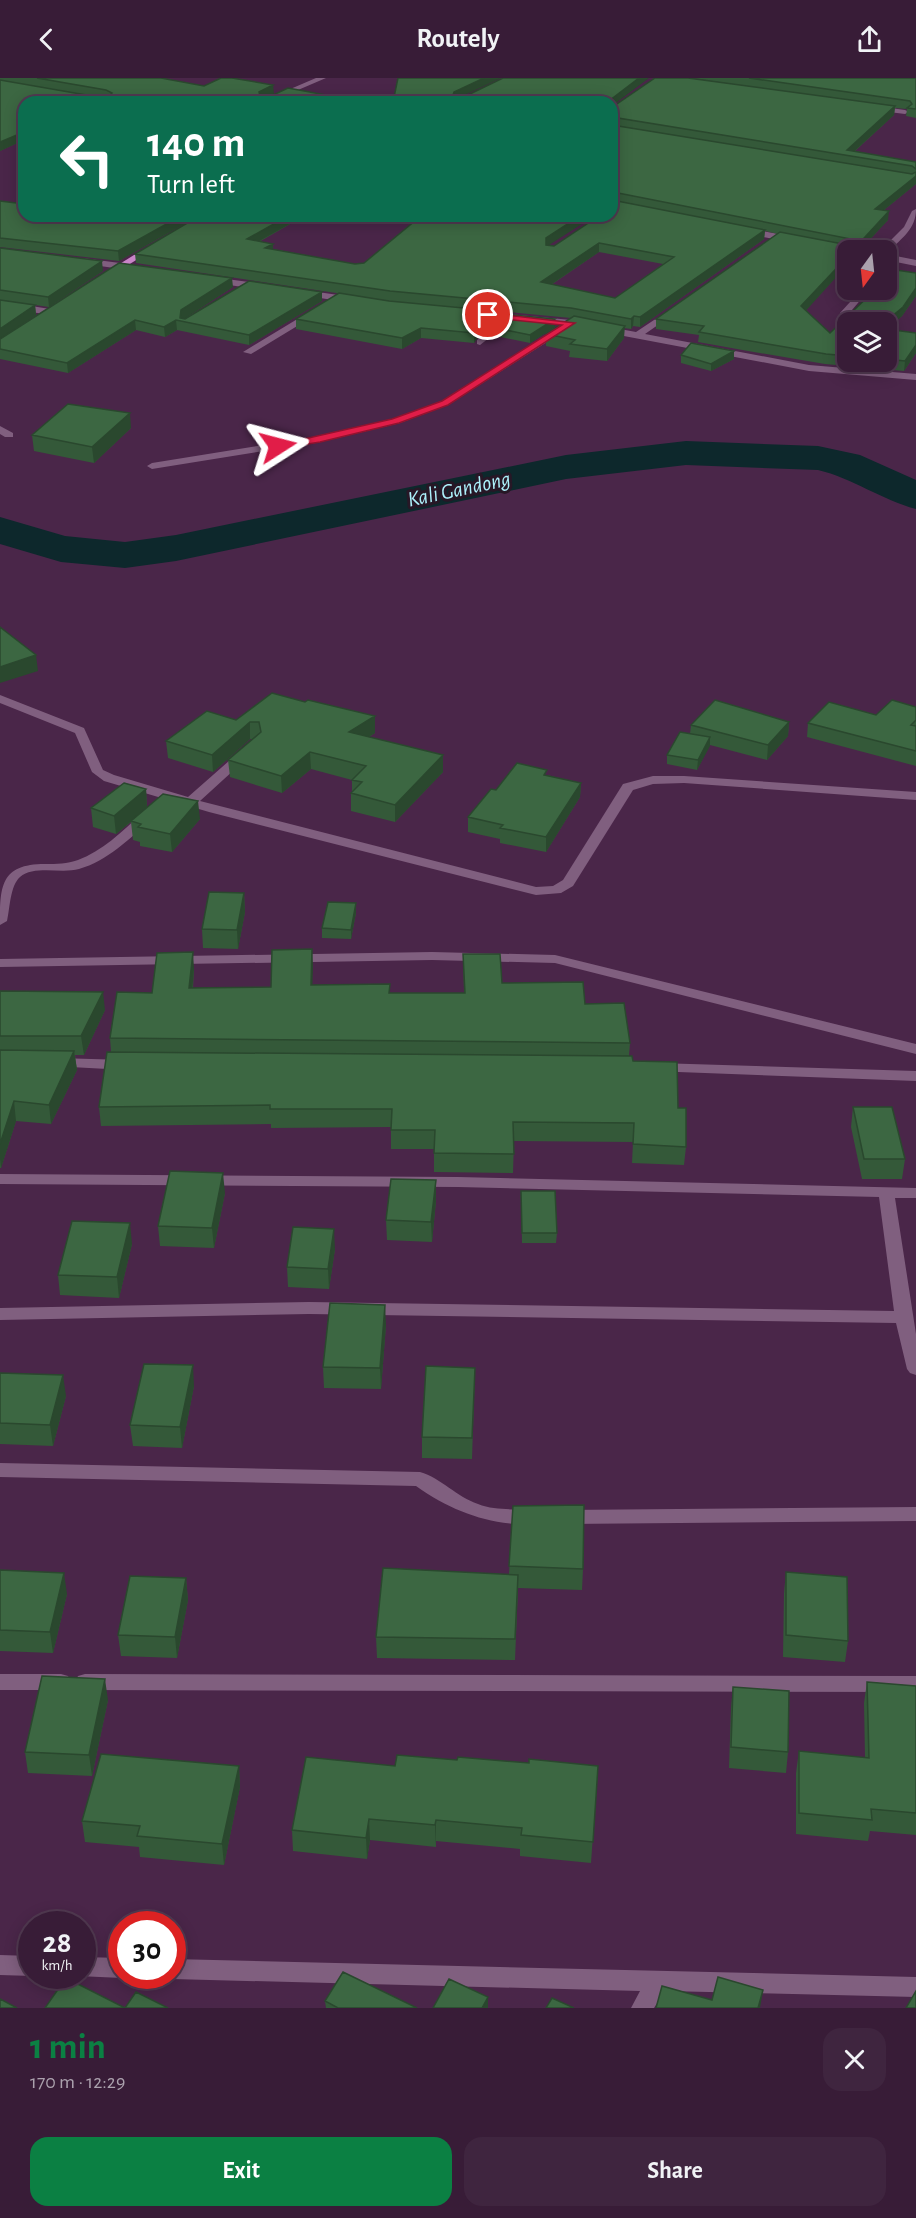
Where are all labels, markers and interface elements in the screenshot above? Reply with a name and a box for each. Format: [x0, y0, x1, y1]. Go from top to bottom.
icon: back [30, 23, 63, 56]
icon: share [853, 23, 886, 56]
text: Routely [416, 25, 500, 52]
icon: left [48, 120, 126, 198]
text: 140 m [147, 122, 245, 164]
text: Turn left [147, 171, 235, 198]
north arrow [837, 240, 897, 300]
map controls [837, 240, 897, 372]
pin [462, 289, 513, 340]
icon: arrive [471, 298, 504, 331]
button: layers [837, 312, 897, 372]
position arrow [246, 414, 310, 478]
water label: Kali Gandong [405, 467, 513, 511]
speed limit sign: 30 [108, 1911, 186, 1989]
text: 28 [43, 1928, 71, 1958]
text: km/h [42, 1958, 72, 1973]
button: close [823, 2028, 886, 2091]
text: 1 min [30, 2029, 106, 2065]
text: 170 m · 12:29 [30, 2072, 125, 2092]
button: Exit [30, 2137, 452, 2206]
button: Share [464, 2137, 886, 2206]

